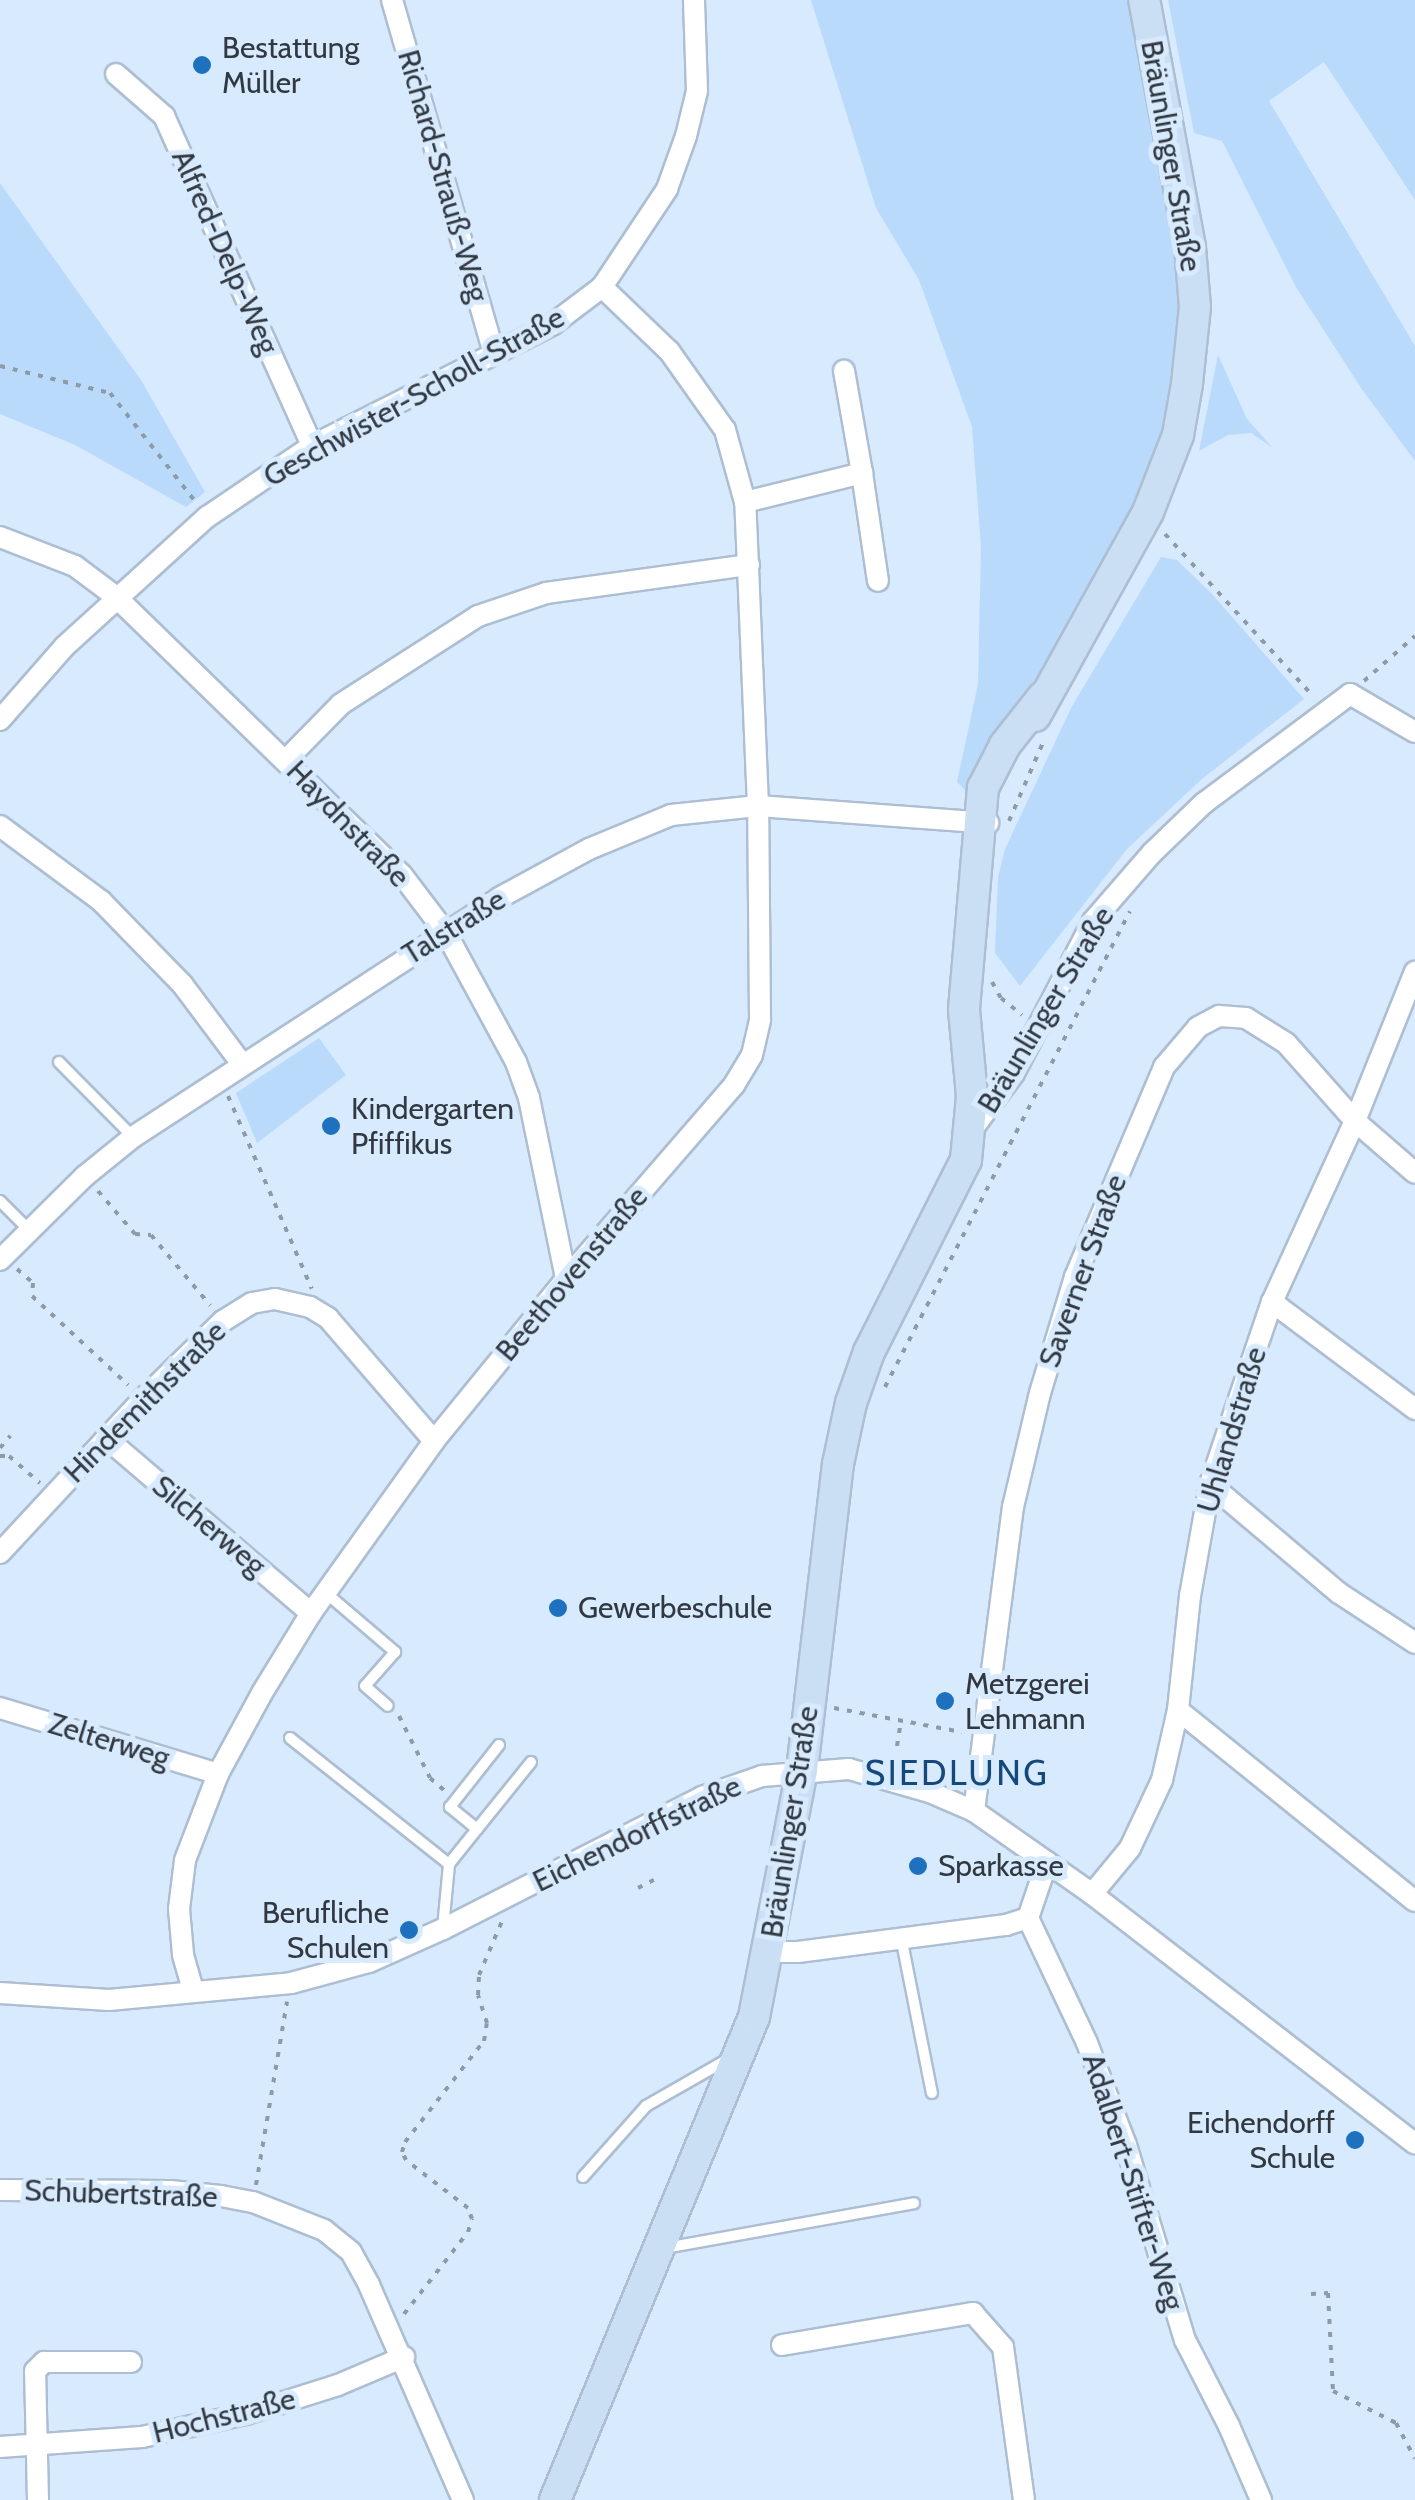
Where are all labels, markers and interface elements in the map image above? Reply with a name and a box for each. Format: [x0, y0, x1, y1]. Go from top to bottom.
place label: Bestattung Müller [222, 30, 360, 100]
street label: Bräunlinger Straße [1133, 38, 1209, 274]
street label: Richard-Strauß-Weg [390, 46, 496, 306]
marker: Bestattung Müller [191, 54, 213, 76]
street label: Alfred-Delp-Weg [164, 144, 286, 360]
street label: Geschwister-Scholl-Straße [257, 299, 571, 495]
street label: Haydnstraße [279, 753, 417, 895]
street label: Talstraße [396, 881, 512, 973]
street label: Bräunlinger Straße [970, 900, 1122, 1120]
place label: Kindergarten Pfiffikus [351, 1091, 514, 1162]
marker: Kindergarten Pfiffikus [320, 1115, 342, 1137]
street label: Saverner Straße [1031, 1170, 1135, 1372]
street label: Beethovenstraße [489, 1179, 655, 1369]
street label: Hindemithstraße [57, 1314, 233, 1490]
street label: Uhlandstraße [1190, 1343, 1274, 1517]
street label: Silcherweg [145, 1468, 273, 1584]
place label: Gewerbeschule [578, 1590, 772, 1626]
marker: Gewerbeschule [547, 1597, 569, 1619]
place label: Metzgerei Lehmann [965, 1666, 1090, 1736]
marker: Metzgerei Lehmann [934, 1690, 956, 1712]
street label: Bräunlinger Straße [754, 1704, 826, 1940]
street label: Zelterweg [44, 1706, 174, 1776]
district label: SIEDLUNG [865, 1752, 1049, 1794]
street label: Eichendorffstraße [527, 1768, 747, 1900]
place label: Sparkasse [938, 1848, 1064, 1884]
marker: Sparkasse [907, 1855, 929, 1877]
place label: Berufliche Schulen [262, 1895, 389, 1966]
marker: Berufliche Schulen [398, 1919, 420, 1941]
street label: Adalbert-Stifter-Weg [1074, 2049, 1192, 2315]
place label: Eichendorff Schule [1187, 2105, 1335, 2176]
marker: Eichendorff Schule [1344, 2129, 1366, 2151]
street label: Schubertstraße [24, 2173, 218, 2215]
street label: Hochstraße [149, 2381, 299, 2451]

